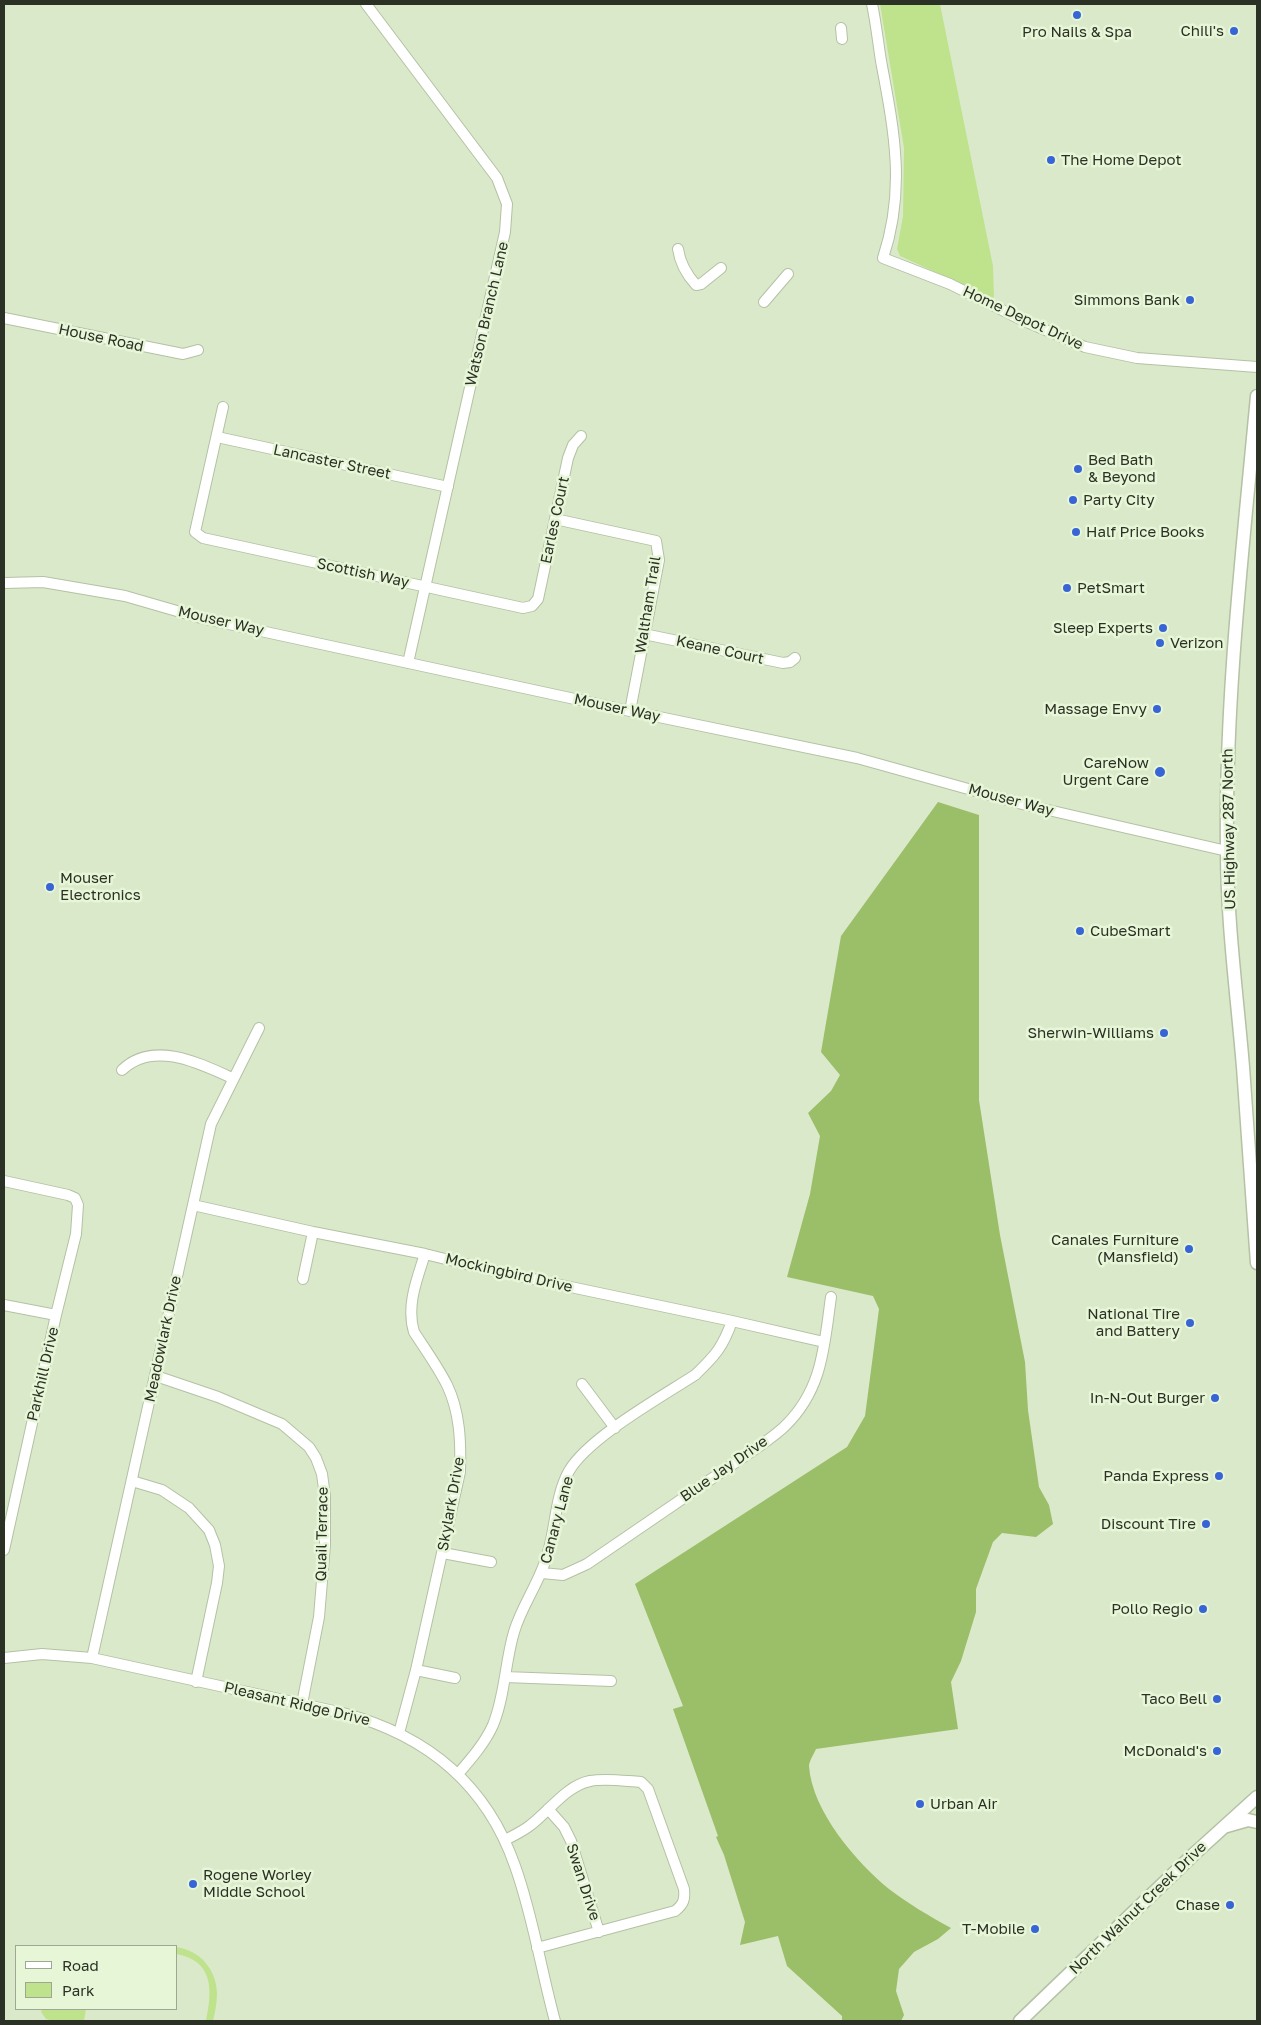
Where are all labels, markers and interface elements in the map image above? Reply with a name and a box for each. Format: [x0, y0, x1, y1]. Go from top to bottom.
marker: Pro Nails & Spa [1071, 9, 1083, 21]
place label: Chili's [1180, 22, 1224, 40]
place label: Pro Nails & Spa [1022, 23, 1132, 41]
marker: Chili's [1228, 25, 1240, 37]
place label: The Home Depot [1061, 151, 1182, 169]
marker: The Home Depot [1045, 154, 1057, 166]
street label: Watson Branch Lane [462, 240, 512, 388]
street label: Home Depot Drive [960, 282, 1086, 354]
place label: Simmons Bank [1074, 291, 1180, 309]
marker: Simmons Bank [1184, 294, 1196, 306]
street label: House Road [57, 320, 145, 356]
street label: Lancaster Street [272, 441, 392, 483]
place label: Bed Bath & Beyond [1088, 451, 1156, 486]
marker: Bed Bath & Beyond [1072, 463, 1084, 475]
street label: Earles Court [537, 475, 573, 565]
place label: Party City [1083, 491, 1155, 509]
marker: Party City [1067, 494, 1079, 506]
place label: Half Price Books [1086, 523, 1204, 541]
marker: Half Price Books [1070, 526, 1082, 538]
street label: Scottish Way [315, 554, 411, 592]
street label: Waltham Trail [631, 555, 665, 655]
place label: PetSmart [1077, 579, 1145, 597]
marker: PetSmart [1061, 582, 1073, 594]
street label: Mouser Way [176, 602, 266, 640]
place label: Sleep Experts [1053, 619, 1153, 637]
marker: Sleep Experts [1157, 622, 1169, 634]
street label: Keane Court [674, 632, 766, 668]
place label: Verizon [1170, 634, 1224, 652]
marker: Verizon [1154, 637, 1166, 649]
street label: Mouser Way [572, 690, 662, 726]
place label: Massage Envy [1044, 700, 1147, 718]
marker: Massage Envy [1151, 703, 1163, 715]
street label: US Highway 287 North [1219, 748, 1239, 910]
place label: CareNow Urgent Care [1063, 754, 1149, 789]
marker: CareNow Urgent Care [1153, 765, 1167, 779]
street label: Mouser Way [966, 780, 1056, 820]
place label: Mouser Electronics [60, 869, 141, 904]
marker: Mouser Electronics [44, 881, 56, 893]
place label: CubeSmart [1090, 922, 1171, 940]
marker: CubeSmart [1074, 925, 1086, 937]
place label: Sherwin-Williams [1027, 1024, 1154, 1042]
marker: Sherwin-Williams [1158, 1027, 1170, 1039]
place label: Canales Furniture (Mansfield) [1051, 1231, 1179, 1266]
marker: Canales Furniture (Mansfield) [1183, 1243, 1195, 1255]
street label: Mockingbird Drive [444, 1250, 574, 1296]
street label: Meadowlark Drive [141, 1274, 185, 1404]
place label: National Tire and Battery [1087, 1305, 1180, 1340]
marker: National Tire and Battery [1184, 1317, 1196, 1329]
street label: Parkhill Drive [23, 1325, 63, 1423]
place label: In-N-Out Burger [1090, 1389, 1205, 1407]
marker: In-N-Out Burger [1209, 1392, 1221, 1404]
street label: Blue Jay Drive [677, 1432, 771, 1506]
street label: Skylark Drive [434, 1456, 468, 1552]
place label: Panda Express [1103, 1467, 1209, 1485]
marker: Panda Express [1213, 1470, 1225, 1482]
street label: Canary Lane [537, 1474, 577, 1566]
street label: Quail Terrace [312, 1486, 332, 1582]
place label: Discount Tire [1101, 1515, 1196, 1533]
marker: Discount Tire [1200, 1518, 1212, 1530]
place label: Pollo Regio [1111, 1600, 1193, 1618]
marker: Pollo Regio [1197, 1603, 1209, 1615]
street label: Pleasant Ridge Drive [222, 1678, 372, 1730]
place label: Taco Bell [1141, 1690, 1207, 1708]
marker: Taco Bell [1211, 1693, 1223, 1705]
place label: McDonald's [1124, 1742, 1207, 1760]
marker: McDonald's [1211, 1745, 1223, 1757]
place label: Urban Air [930, 1795, 997, 1813]
marker: Urban Air [914, 1798, 926, 1810]
street label: North Walnut Creek Drive [1066, 1838, 1210, 1978]
street label: Swan Drive [562, 1841, 604, 1923]
place label: Rogene Worley Middle School [203, 1866, 312, 1901]
marker: Rogene Worley Middle School [187, 1878, 199, 1890]
place label: Chase [1175, 1896, 1220, 1914]
marker: Chase [1224, 1899, 1236, 1911]
place label: T-Mobile [962, 1920, 1025, 1938]
marker: T-Mobile [1029, 1923, 1041, 1935]
legend [15, 1945, 178, 2010]
text: Road [62, 1956, 99, 1974]
text: Park [62, 1981, 94, 1999]

